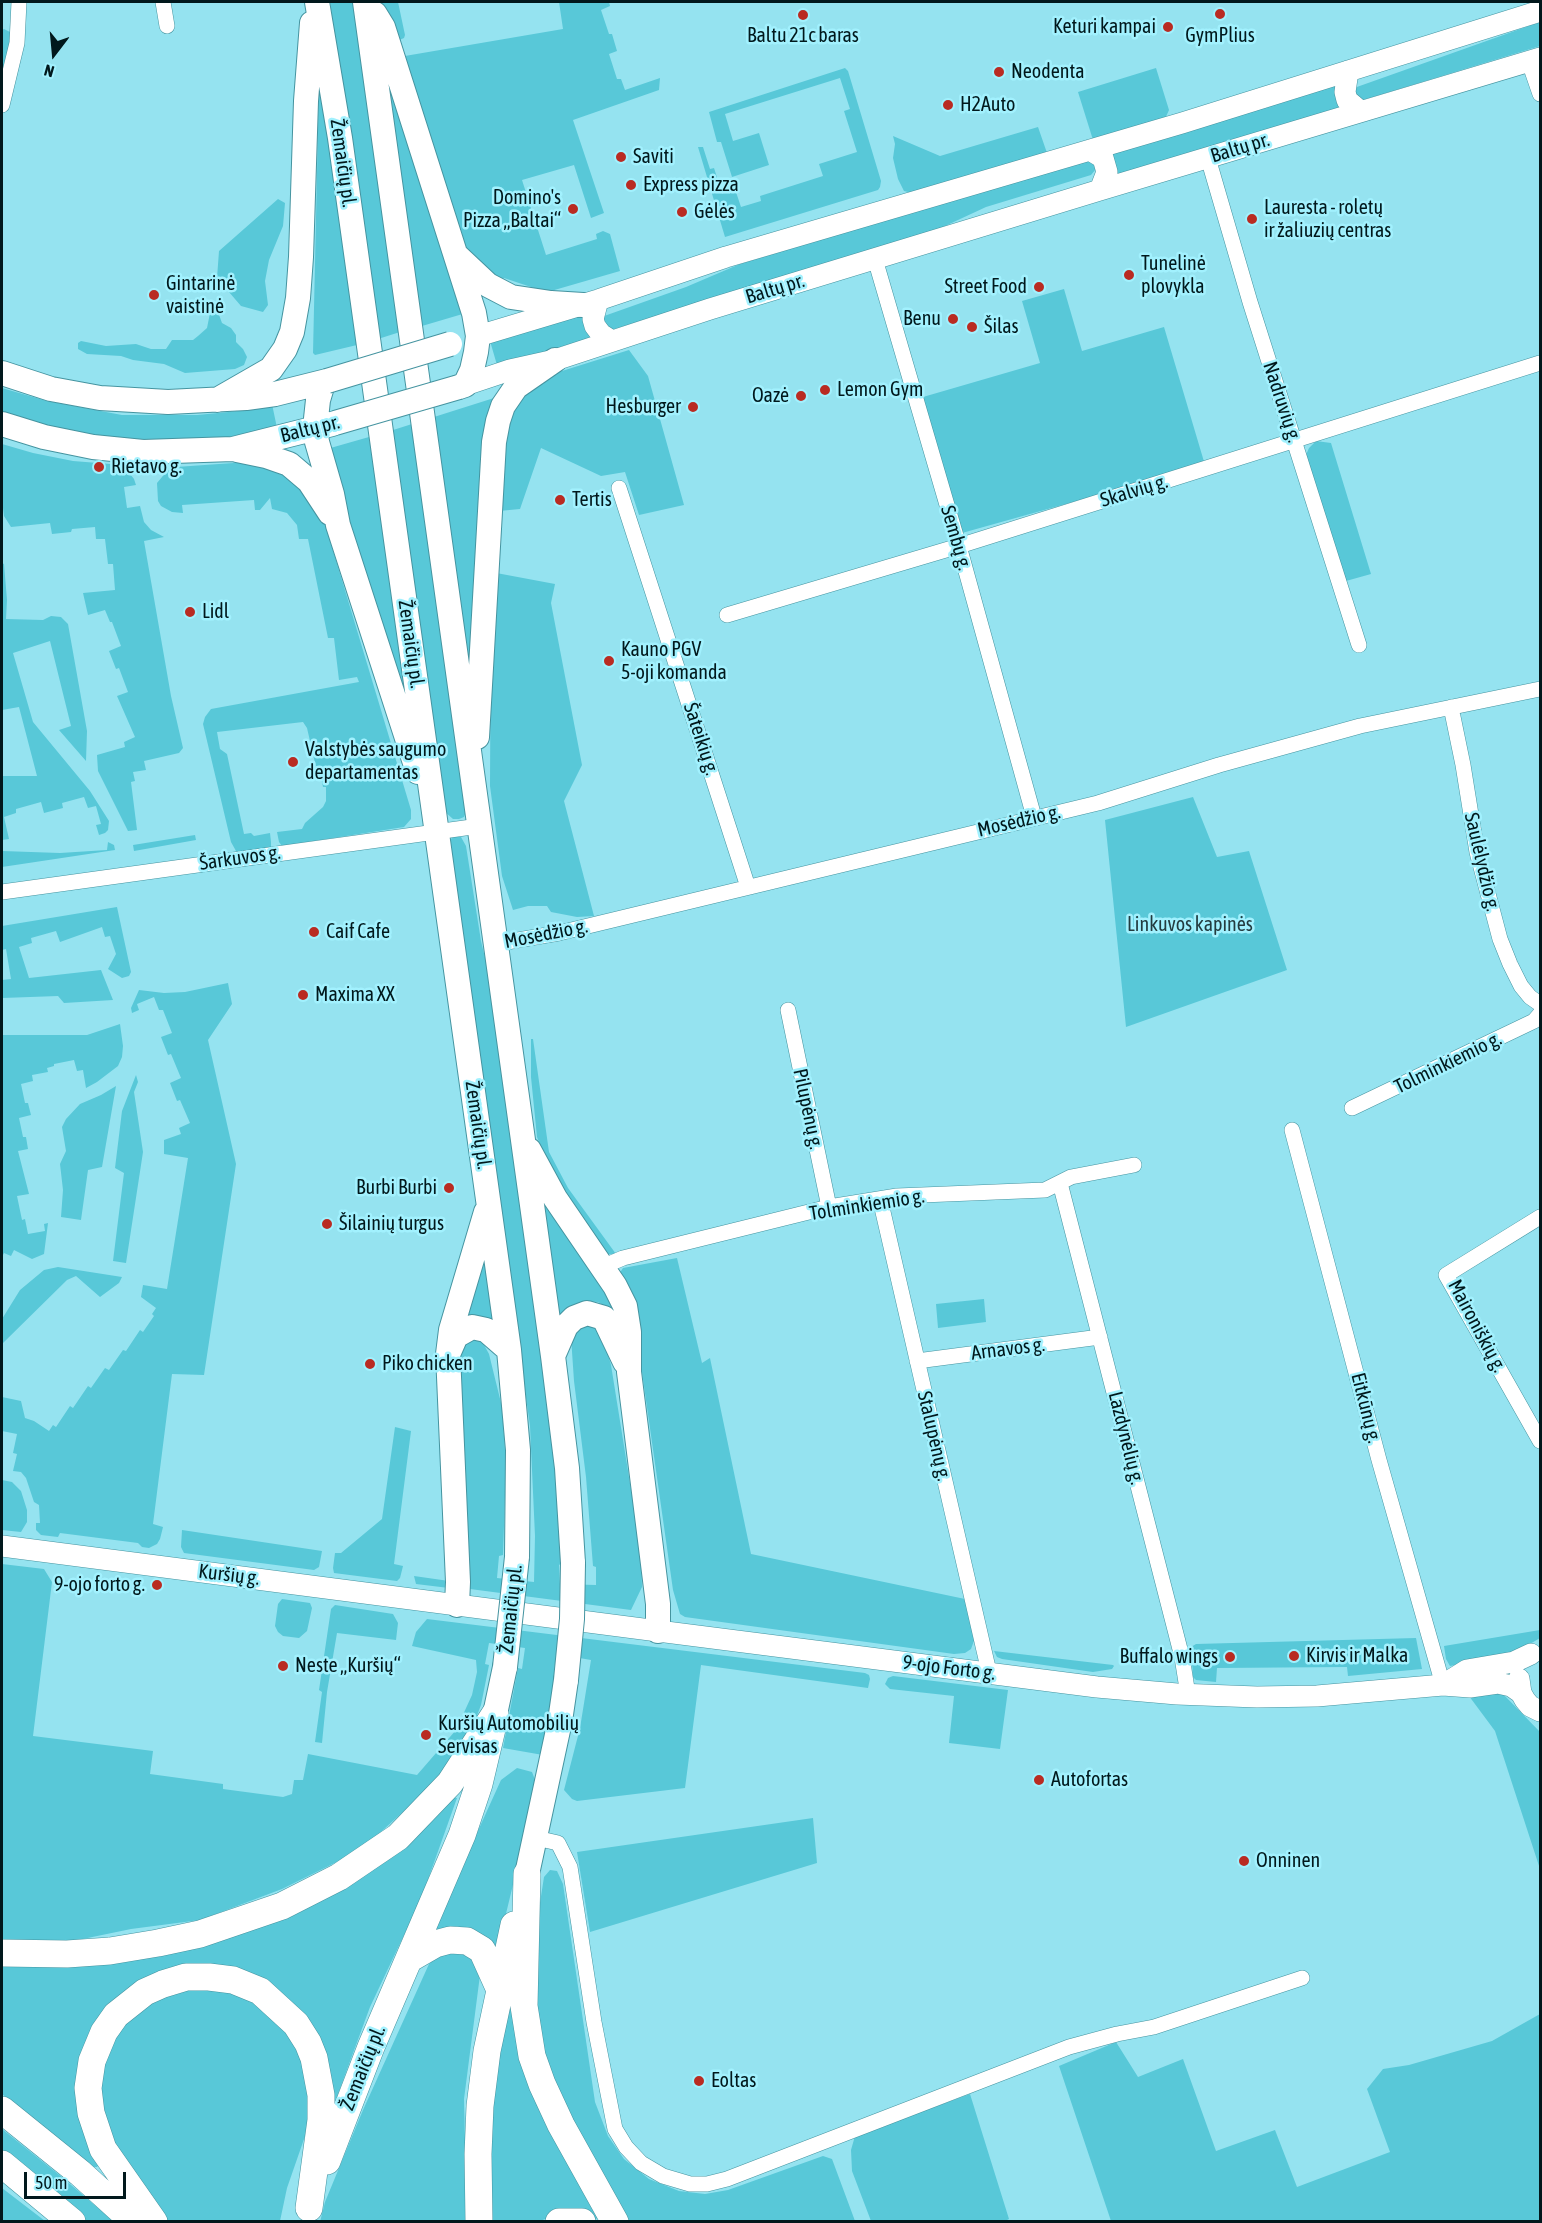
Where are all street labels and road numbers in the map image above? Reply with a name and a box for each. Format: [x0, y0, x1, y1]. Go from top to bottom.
street label: Žemaičių pl. [325, 117, 361, 209]
street label: Baltų pr. [1208, 128, 1272, 168]
street label: Baltų pr. [743, 269, 807, 309]
street label: Nadruvių g. [1258, 359, 1306, 445]
street label: Baltų pr. [278, 410, 342, 448]
street label: Skalvių g. [1097, 469, 1171, 513]
street label: Sembų g. [935, 503, 977, 573]
street label: Žemaičių pl. [393, 598, 429, 690]
street label: Šateikių g. [678, 700, 724, 778]
street label: Mosėdžio g. [975, 800, 1063, 842]
street label: Saulėlydžio g. [1459, 810, 1505, 914]
street label: Šarkuvos g. [198, 840, 282, 876]
street label: Mosėdžio g. [502, 914, 590, 954]
street label: Tolminkiemio g. [1391, 1027, 1505, 1099]
street label: Pilupėnų g. [788, 1067, 828, 1151]
street label: Žemaičių pl. [460, 1079, 496, 1171]
street label: Tolminkiemio g. [808, 1184, 926, 1226]
street label: Maironiškių g. [1443, 1276, 1511, 1376]
street label: Arnavos g. [970, 1333, 1046, 1365]
street label: Eitkūnų g. [1346, 1370, 1386, 1446]
street label: Stalupėnų g. [912, 1389, 956, 1483]
street label: Lazdynėlių g. [1103, 1389, 1149, 1487]
street label: Kuršių g. [197, 1559, 261, 1591]
street label: Žemaičių pl. [494, 1563, 528, 1655]
street label: 9-ojo Forto g. [901, 1650, 997, 1686]
street label: Žemaičių pl. [335, 2022, 391, 2114]

